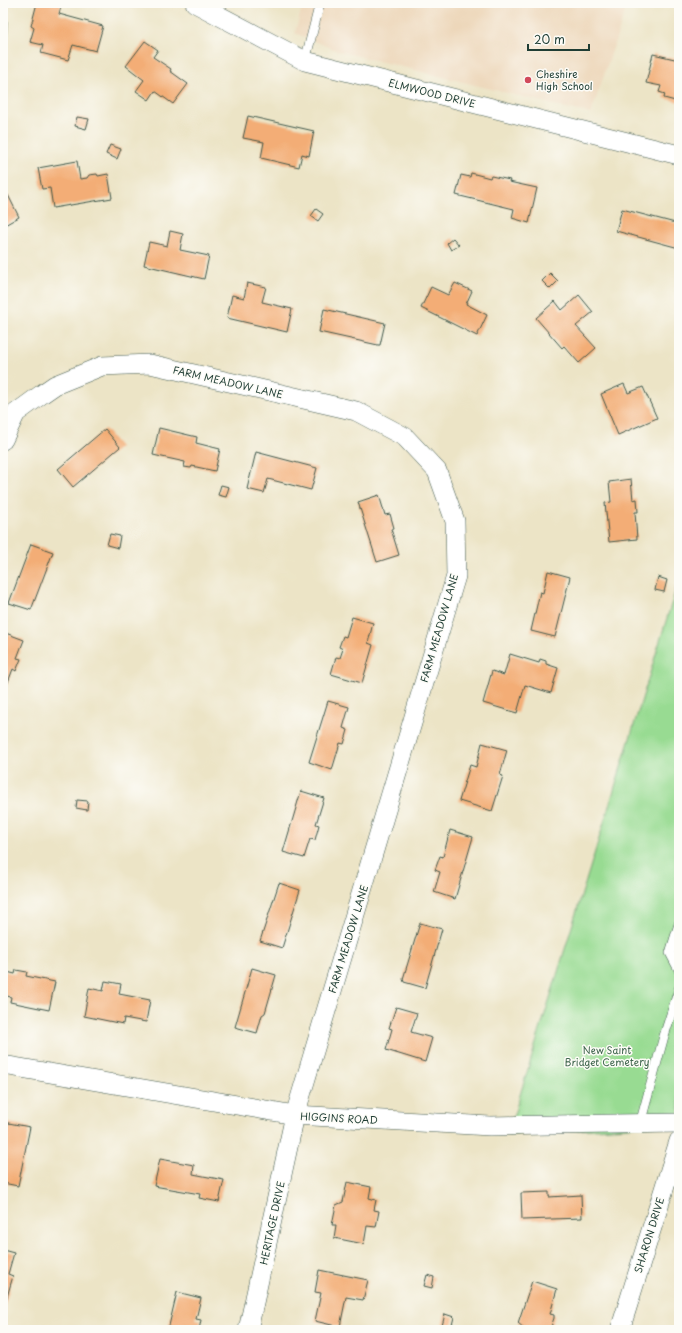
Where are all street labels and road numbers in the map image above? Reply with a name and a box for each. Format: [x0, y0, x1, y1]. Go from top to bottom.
street label: ELMWOOD DRIVE [387, 74, 477, 111]
street label: FARM MEADOW LANE [172, 362, 285, 401]
street label: FARM MEADOW LANE [416, 572, 461, 684]
street label: FARM MEADOW LANE [324, 883, 371, 995]
street label: HIGGINS ROAD [300, 1108, 378, 1127]
street label: HERITAGE DRIVE [255, 1180, 288, 1266]
street label: SHARON DRIVE [630, 1195, 667, 1275]

